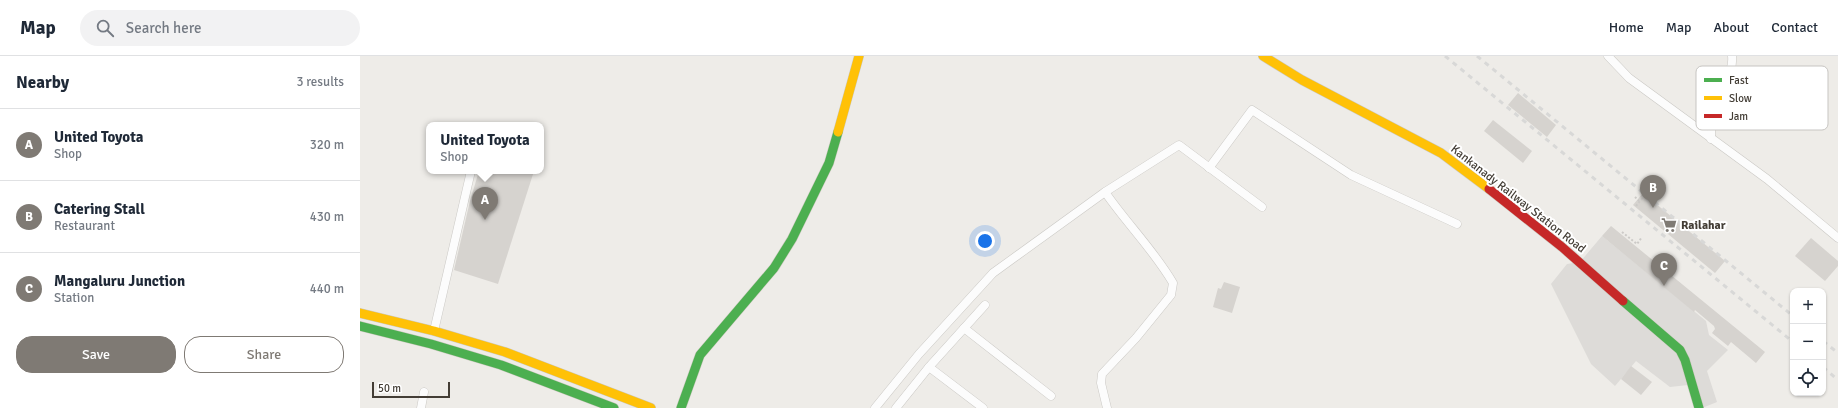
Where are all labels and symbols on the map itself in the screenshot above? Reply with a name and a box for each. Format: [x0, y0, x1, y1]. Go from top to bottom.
legend [1696, 66, 1828, 130]
text: Fast [1729, 74, 1749, 87]
text: Slow [1729, 92, 1752, 105]
text: Jam [1729, 110, 1748, 123]
street label: Kankanady Railway Station Road [1448, 142, 1588, 256]
pin: B [1640, 175, 1666, 208]
pin: A [472, 187, 498, 220]
supermarket icon: Railahar [1660, 216, 1678, 234]
place label: Railahar [1681, 218, 1726, 233]
your location [975, 231, 995, 251]
pin: C [1651, 253, 1677, 286]
scale bar [372, 380, 450, 399]

